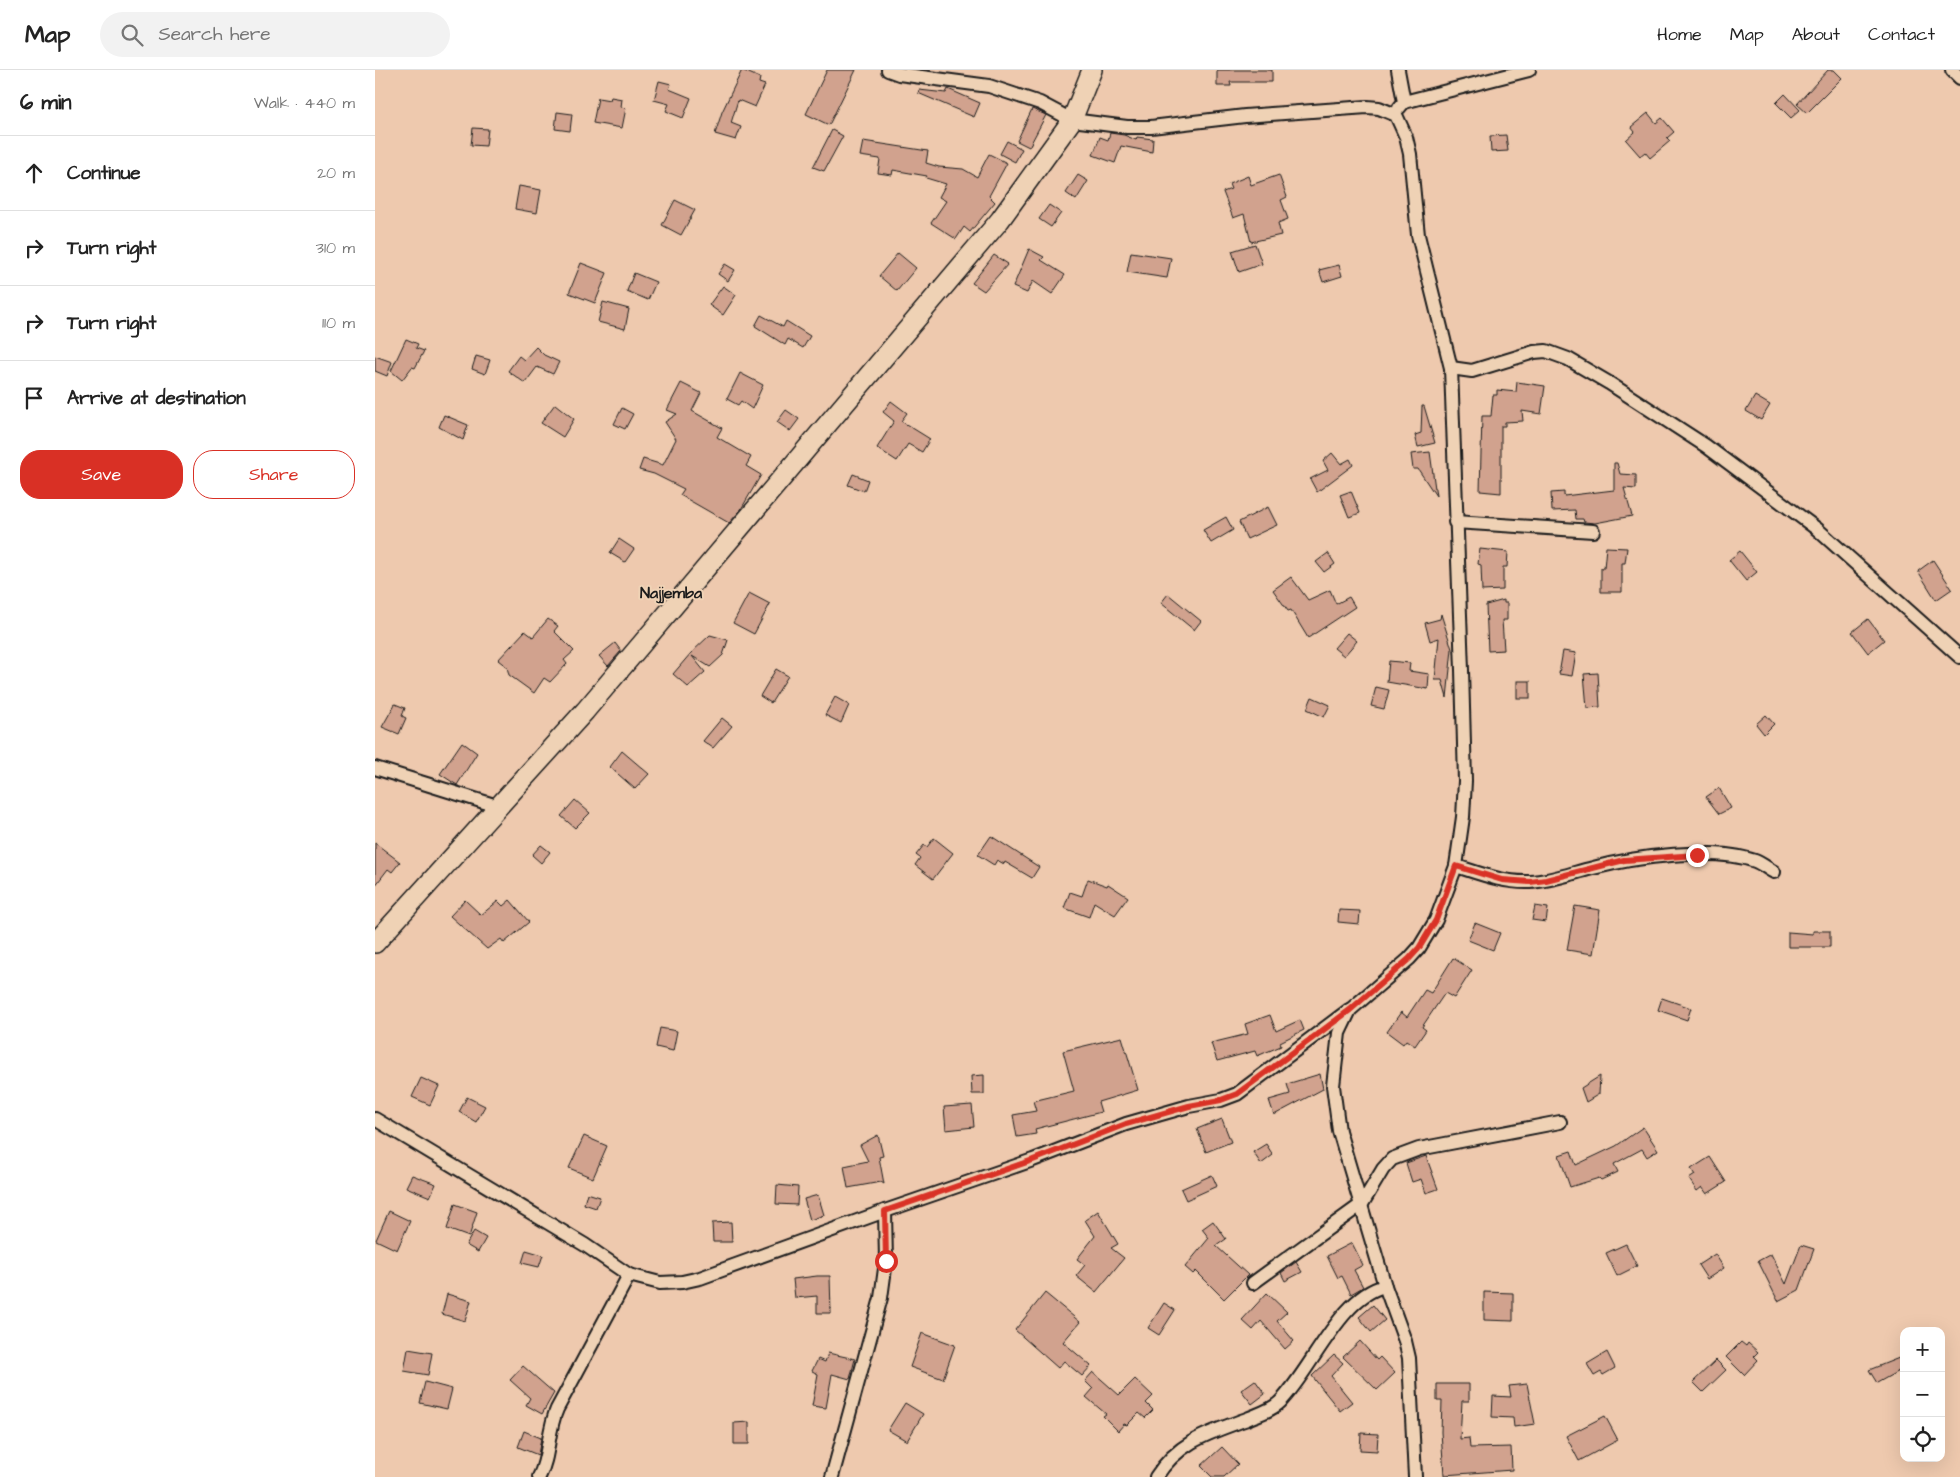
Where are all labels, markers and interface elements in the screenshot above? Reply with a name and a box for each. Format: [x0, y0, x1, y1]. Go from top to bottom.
search box [100, 12, 450, 57]
text: Map [25, 18, 70, 52]
icon: search [118, 21, 146, 49]
text: Search here [158, 21, 271, 48]
text: Home [1657, 22, 1702, 47]
text: Map [1730, 22, 1764, 47]
text: About [1792, 22, 1840, 47]
text: Contact [1868, 22, 1935, 47]
text: 6 min [20, 88, 72, 117]
text: Walk · 440 m [254, 92, 355, 114]
icon: ahead [20, 159, 48, 187]
text: Continue [67, 160, 141, 187]
text: 20 m [317, 162, 355, 184]
icon: right [20, 234, 48, 262]
text: Turn right [67, 235, 156, 262]
text: 310 m [316, 237, 355, 259]
icon: right [20, 309, 48, 337]
text: Turn right [67, 310, 156, 337]
text: 110 m [322, 312, 355, 334]
icon: arrive [20, 384, 48, 412]
text: Arrive at destination [67, 385, 246, 412]
button: Save [20, 450, 183, 499]
button: Share [193, 450, 355, 499]
district label: Najjemba [640, 582, 703, 604]
route end [1686, 844, 1709, 867]
route start [875, 1250, 898, 1273]
map controls [1900, 1327, 1945, 1462]
button: + [1900, 1327, 1945, 1372]
button: − [1900, 1372, 1945, 1417]
button: locate [1900, 1417, 1945, 1462]

